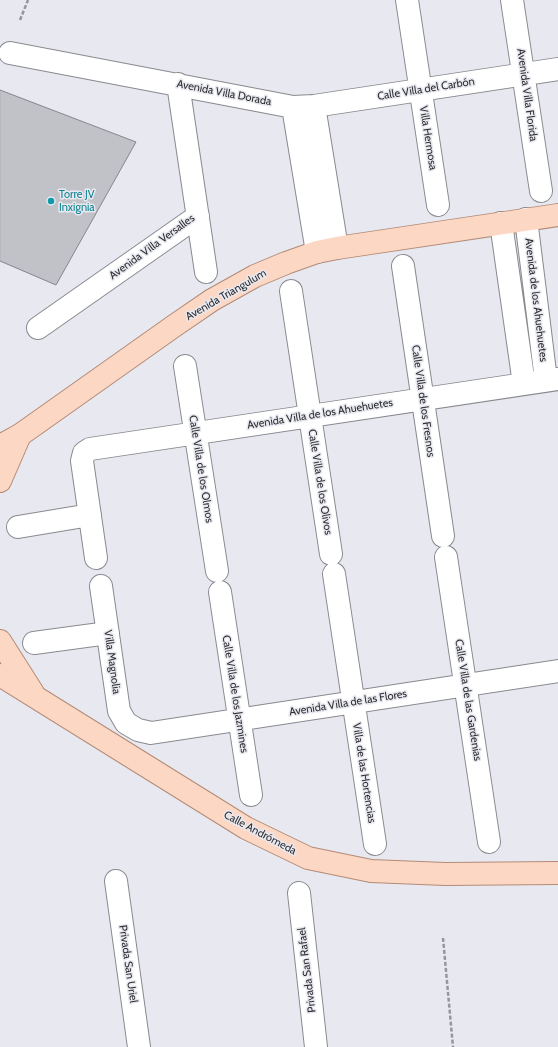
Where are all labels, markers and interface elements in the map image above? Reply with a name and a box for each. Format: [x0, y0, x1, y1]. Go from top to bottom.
street label: Avenida Villa Florida [514, 48, 540, 142]
street label: Calle Villa del Carbón [376, 75, 476, 103]
street label: Avenida Villa Dorada [176, 77, 272, 109]
street label: Villa Hermosa [416, 105, 440, 171]
place label: Torre JV Inxignia [59, 188, 95, 214]
marker: Torre JV Inxignia [46, 196, 56, 206]
street label: Avenida Villa Versalles [107, 212, 197, 282]
street label: Avenida de los Ahuehuetes [522, 237, 550, 363]
street label: Avenida Triangulum [183, 267, 269, 323]
street label: Calle Villa de los Fresnos [409, 344, 437, 458]
street label: Avenida Villa de los Ahuehuetes [246, 396, 394, 432]
street label: Calle Villa de los Olmos [186, 414, 216, 524]
street label: Calle Villa de los Olivos [305, 428, 335, 536]
street label: Villa Magnolia [101, 629, 123, 695]
street label: Calle Villa de los Jazmines [219, 634, 251, 754]
street label: Calle Villa de las Gardenias [452, 638, 484, 762]
street label: Avenida Villa de las Flores [288, 687, 408, 719]
street label: Villa de las Hortencias [350, 722, 378, 824]
street label: Calle Andrómeda [221, 808, 299, 858]
street label: Privada San Uriel [116, 924, 140, 1004]
street label: Privada San Rafael [295, 927, 319, 1013]

